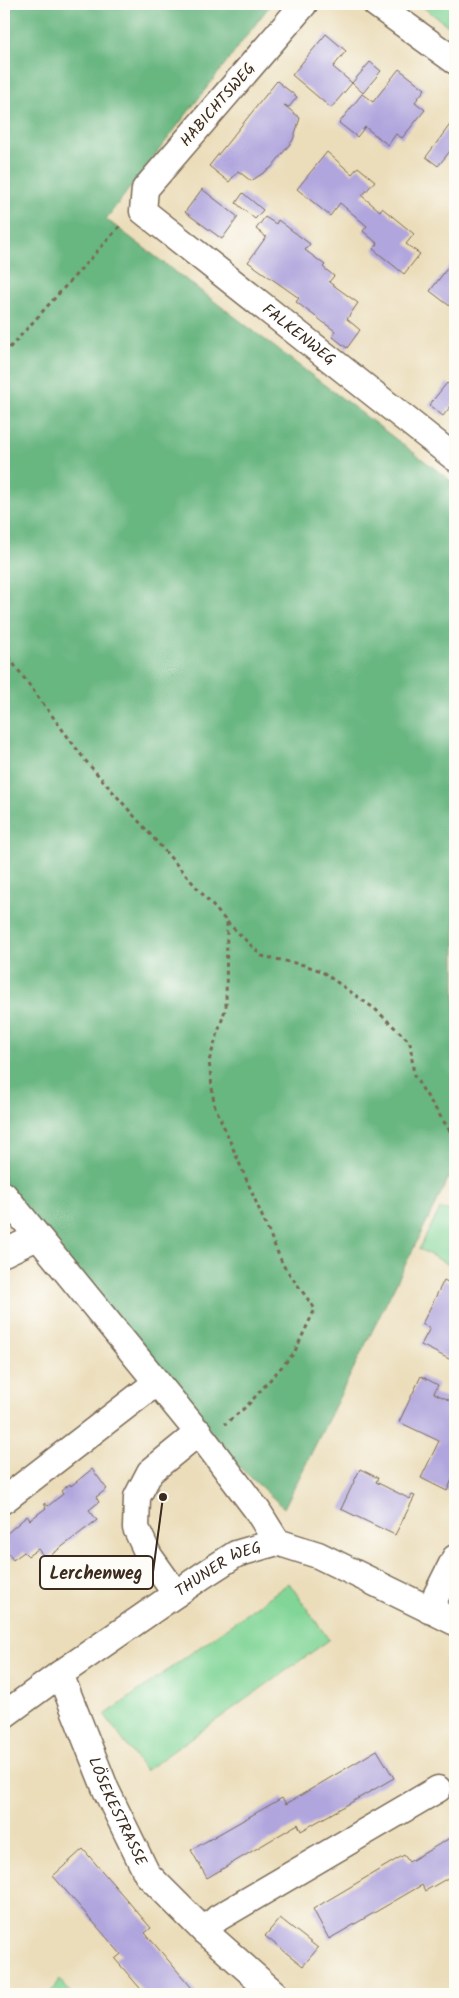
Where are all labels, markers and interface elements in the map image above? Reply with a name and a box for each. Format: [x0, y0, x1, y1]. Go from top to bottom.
street label: HABICHTSWEG [174, 57, 262, 153]
street label: FALKENWEG [257, 297, 341, 372]
street label: THUNER WEG [170, 1535, 264, 1603]
callout: Lerchenweg [40, 1556, 153, 1589]
text: Lerchenweg [49, 1560, 143, 1589]
street label: LÖSEKESTRASSE [82, 1753, 154, 1871]

